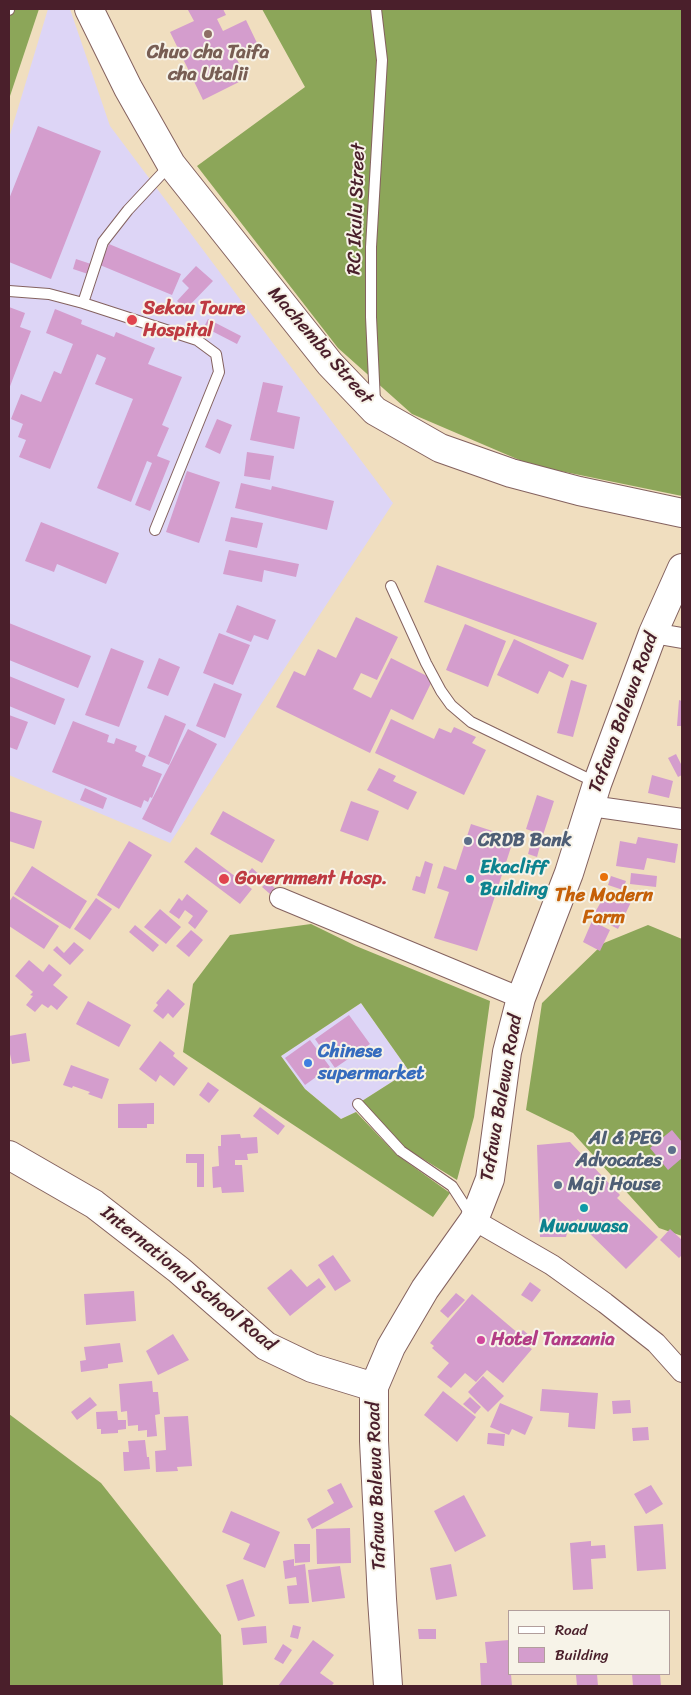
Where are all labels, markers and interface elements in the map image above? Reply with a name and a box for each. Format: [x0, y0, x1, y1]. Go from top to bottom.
marker: Chuo cha Taifa cha Utalii [202, 28, 214, 40]
place label: Chuo cha Taifa cha Utalii [147, 42, 269, 86]
street label: RC Ikulu Street [343, 143, 371, 275]
street label: Machemba Street [263, 282, 377, 410]
place label: Sekou Toure Hospital [143, 298, 245, 342]
marker: Sekou Toure Hospital [125, 313, 139, 327]
street label: Tafawa Balewa Road [584, 630, 664, 796]
place label: CRDB Bank [478, 830, 572, 852]
marker: CRDB Bank [462, 835, 474, 847]
place label: Ekacliff Building [480, 857, 548, 901]
place label: Government Hosp. [235, 868, 387, 890]
marker: The Modern Farm [598, 871, 610, 883]
marker: Government Hosp. [217, 872, 231, 886]
marker: Ekacliff Building [464, 873, 476, 885]
place label: The Modern Farm [555, 885, 653, 929]
street label: Tafawa Balewa Road [476, 1013, 528, 1183]
place label: Chinese supermarket [318, 1041, 425, 1085]
marker: Chinese supermarket [302, 1057, 314, 1069]
place label: AI & PEG Advocates [576, 1128, 662, 1172]
marker: AI & PEG Advocates [666, 1144, 678, 1156]
place label: Maji House [568, 1174, 661, 1196]
marker: Maji House [552, 1179, 564, 1191]
street label: International School Road [96, 1201, 280, 1357]
marker: Mwauwasa [578, 1202, 590, 1214]
place label: Mwauwasa [540, 1216, 628, 1238]
place label: Hotel Tanzania [491, 1329, 615, 1351]
marker: Hotel Tanzania [475, 1334, 487, 1346]
street label: Tafawa Balewa Road [363, 1401, 391, 1571]
legend [508, 1610, 671, 1675]
text: Road [555, 1617, 587, 1643]
text: Building [555, 1642, 609, 1668]

